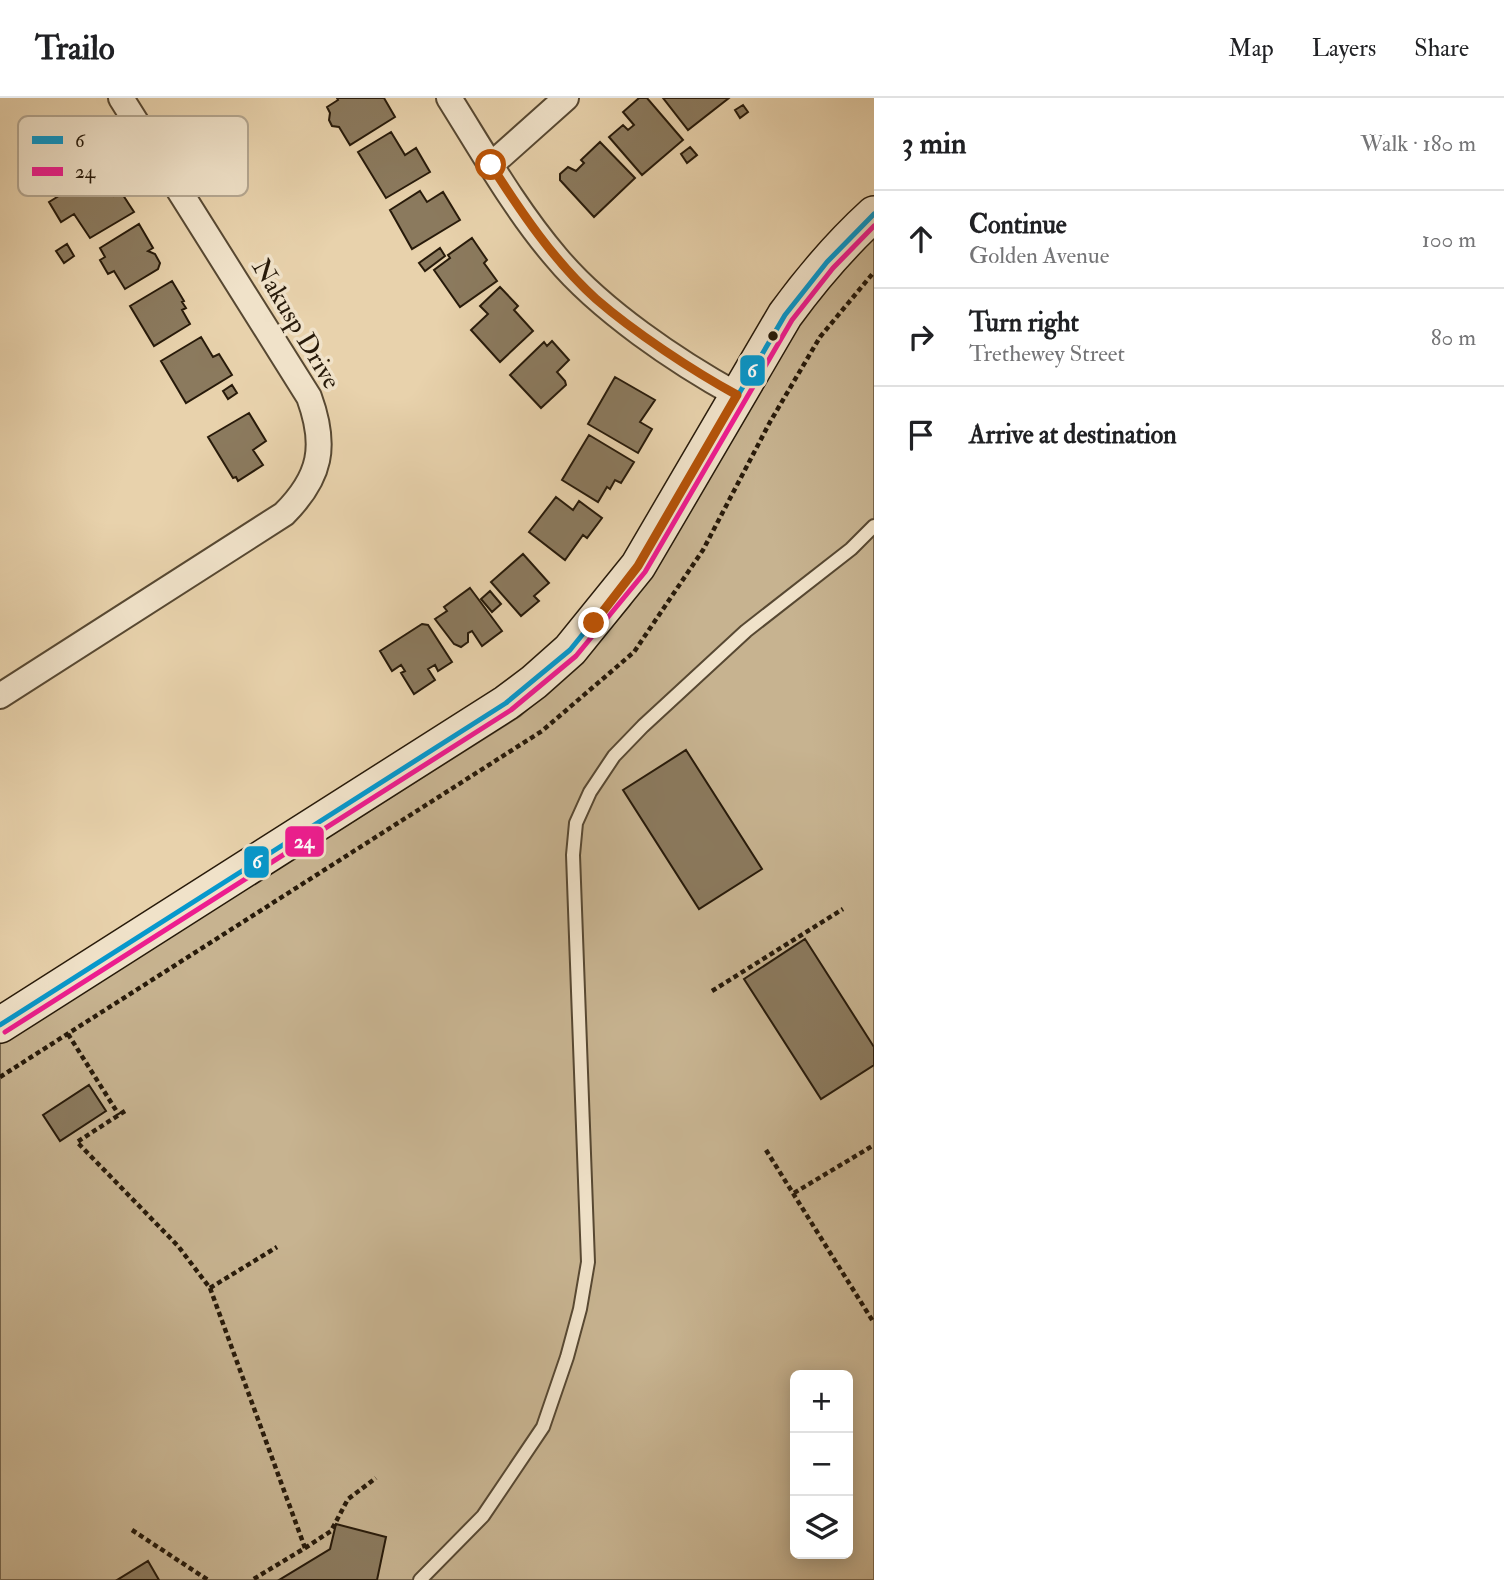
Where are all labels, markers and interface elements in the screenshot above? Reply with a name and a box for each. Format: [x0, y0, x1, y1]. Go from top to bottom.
text: Trailo [35, 28, 115, 69]
text: Map [1229, 33, 1274, 64]
text: Layers [1312, 33, 1376, 64]
text: Share [1414, 33, 1469, 64]
legend [18, 116, 248, 196]
text: 3 min [902, 125, 967, 162]
text: 6 [75, 129, 86, 153]
text: Walk · 180 m [1361, 129, 1476, 158]
route start [475, 149, 506, 180]
text: 24 [75, 160, 96, 184]
text: Continue [969, 209, 1067, 241]
icon: ahead [902, 220, 940, 258]
text: 100 m [1422, 225, 1476, 254]
text: Golden Avenue [969, 241, 1109, 270]
street label: Nakusp Drive [244, 253, 347, 395]
text: Turn right [969, 307, 1079, 339]
icon: right [902, 318, 940, 356]
text: 80 m [1431, 323, 1476, 352]
unlabelled marker [766, 329, 780, 343]
text: Trethewey Street [969, 339, 1125, 368]
line badge: 6 [739, 354, 766, 387]
text: 6 [747, 359, 758, 383]
icon: arrive [902, 416, 940, 454]
text: Arrive at destination [969, 419, 1177, 451]
route end [578, 607, 609, 638]
line badge: 24 [284, 825, 325, 858]
text: 24 [294, 830, 316, 854]
line badge: 6 [243, 845, 270, 879]
text: 6 [252, 850, 263, 874]
map controls [790, 1370, 853, 1559]
button: + [790, 1370, 853, 1433]
button: − [790, 1433, 853, 1496]
button: layers [790, 1496, 853, 1559]

